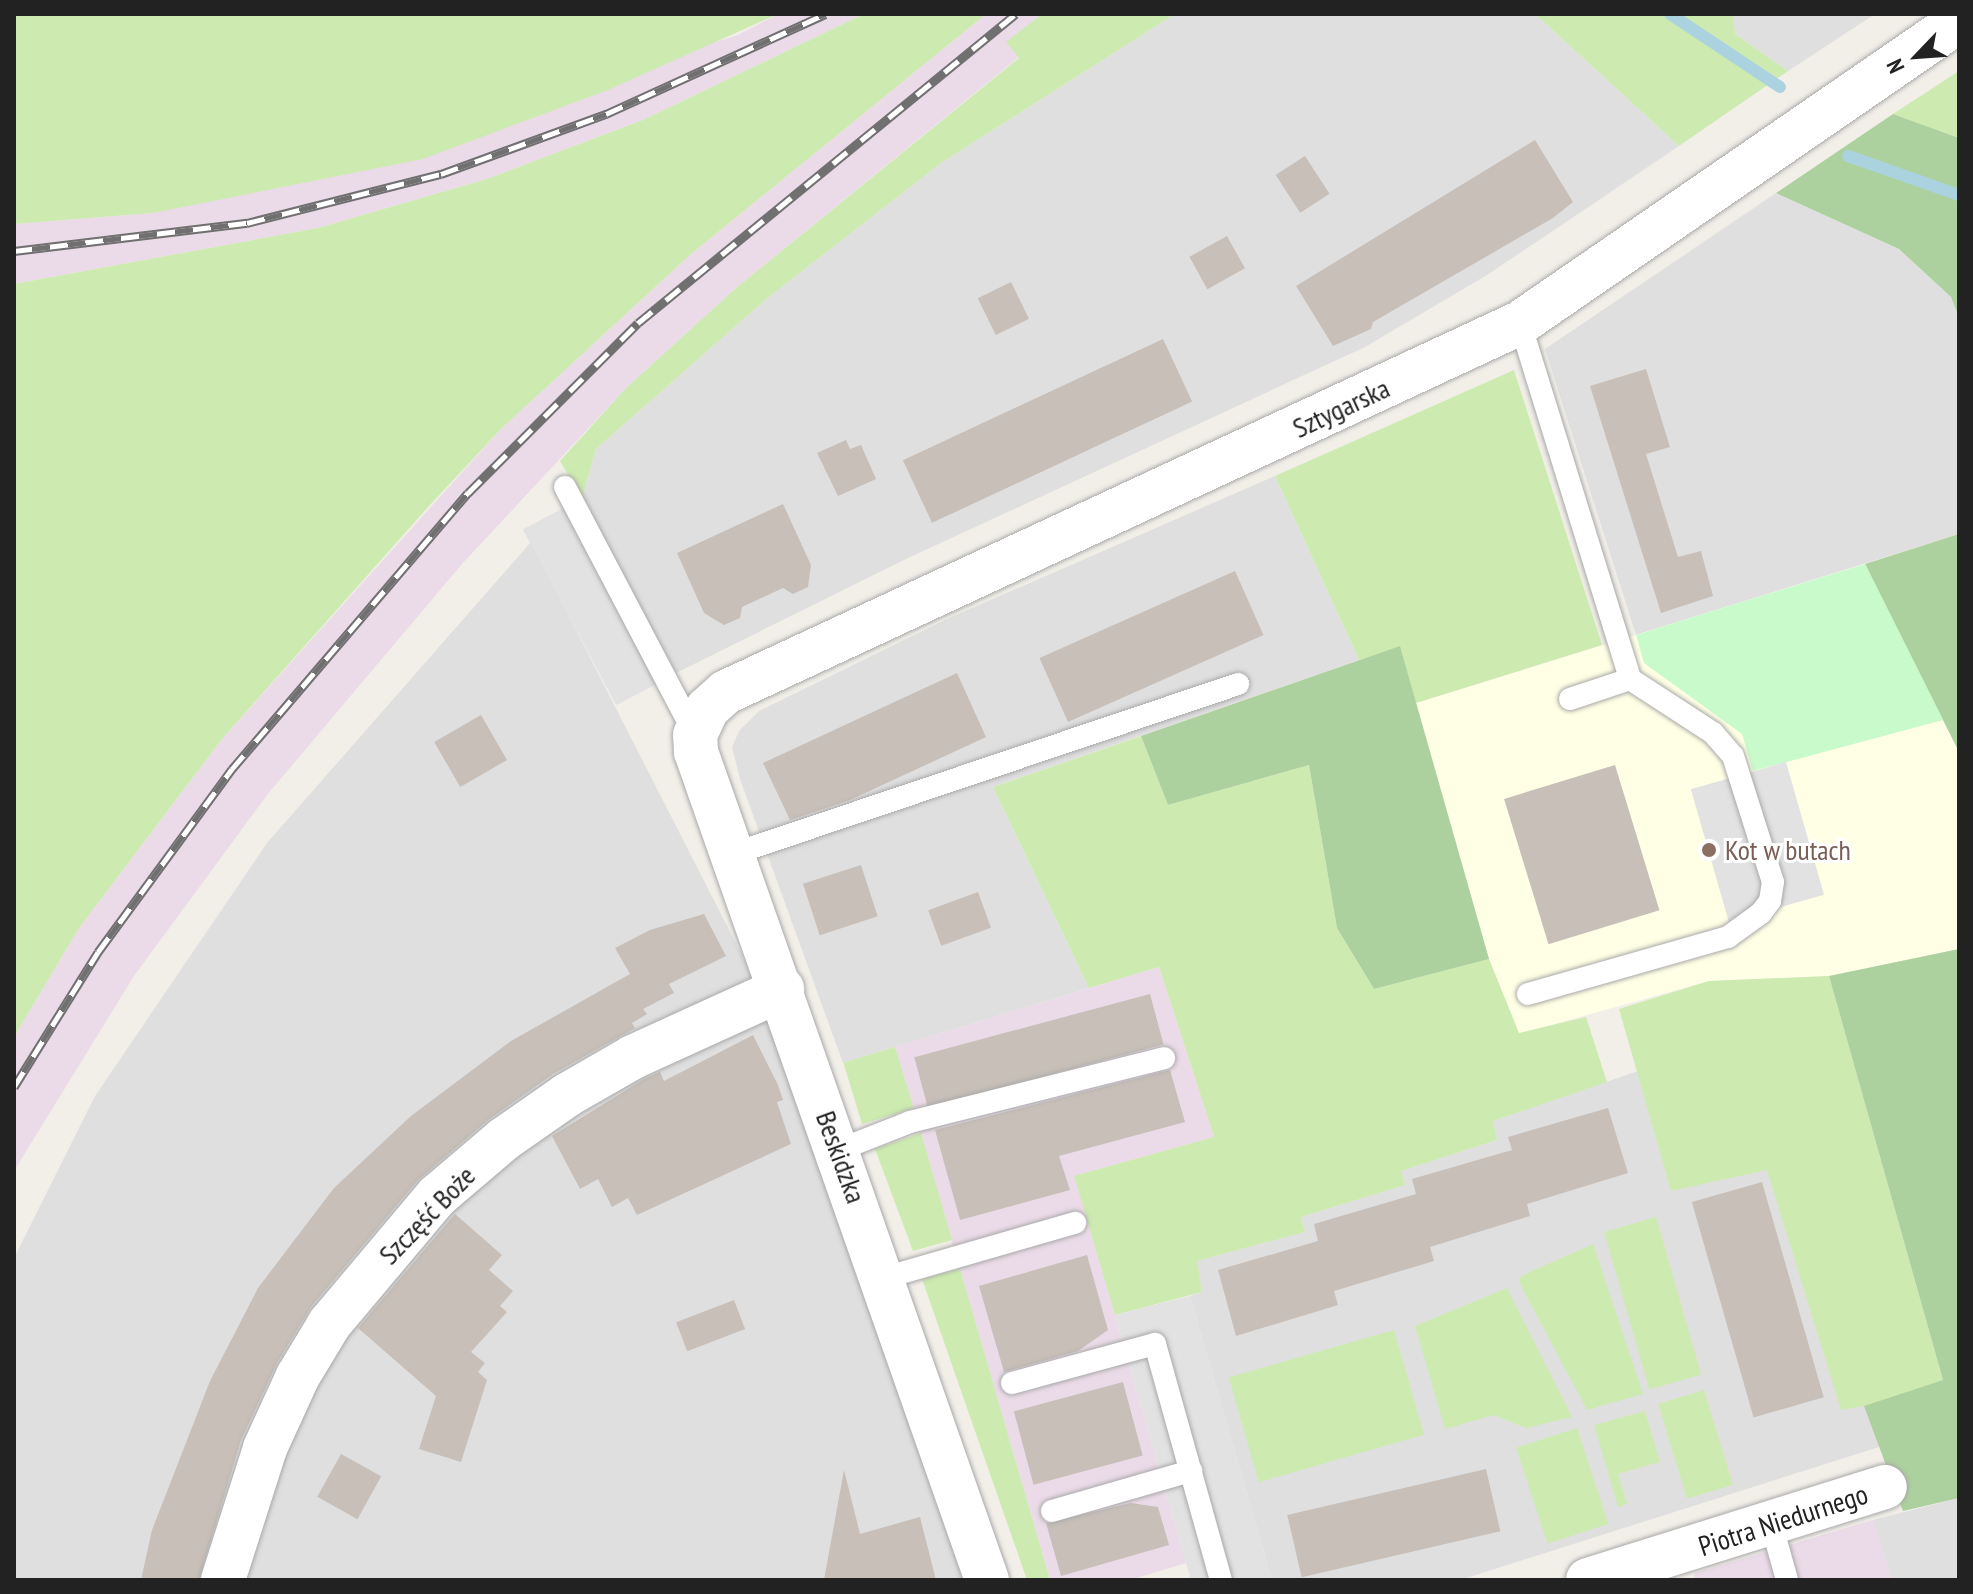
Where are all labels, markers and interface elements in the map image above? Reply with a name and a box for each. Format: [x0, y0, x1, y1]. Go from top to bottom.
north arrow [1877, 16, 1957, 96]
text: N [1880, 55, 1910, 77]
street label: Sztygarska [1287, 371, 1395, 445]
place label: Kot w butach [1725, 833, 1851, 867]
marker: Kot w butach [1700, 841, 1718, 859]
street label: Beskidzka [809, 1106, 873, 1208]
street label: Szczęść Boże [372, 1159, 482, 1271]
street label: Piotra Niedurnego [1694, 1477, 1872, 1563]

